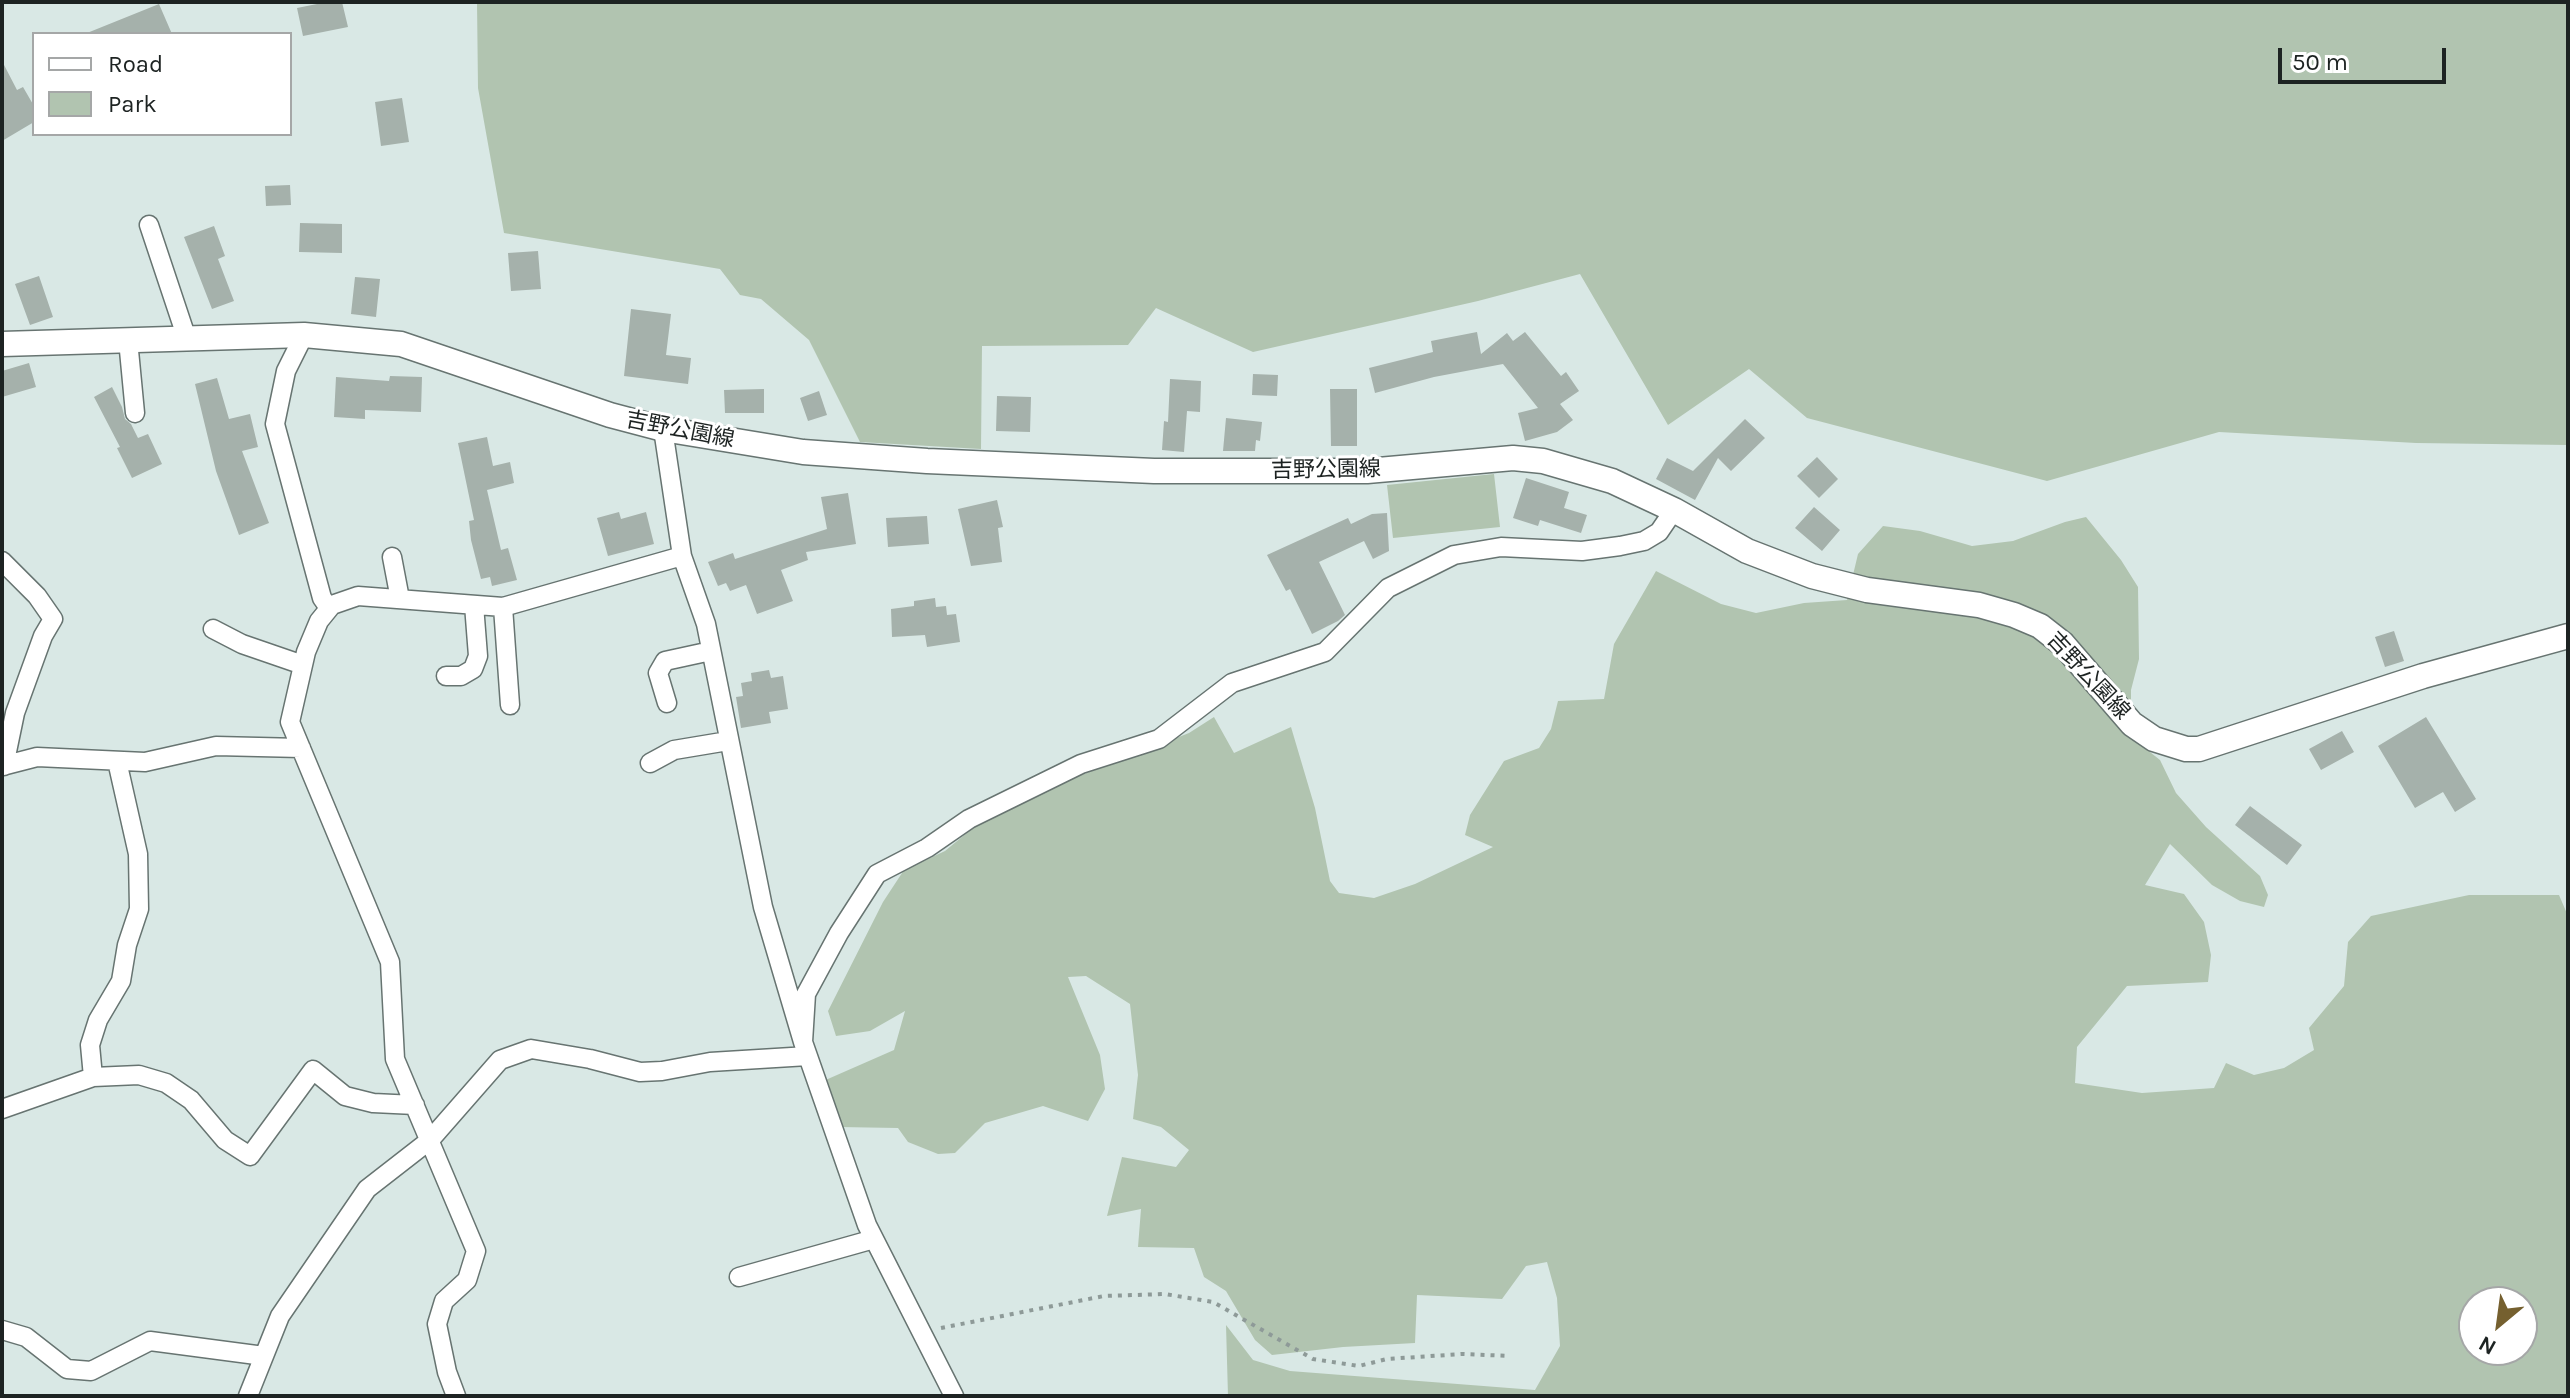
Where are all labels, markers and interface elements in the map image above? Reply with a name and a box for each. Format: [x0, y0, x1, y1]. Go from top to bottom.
legend [32, 32, 292, 136]
scale bar [2282, 32, 2450, 82]
text: 50 m [2292, 48, 2348, 76]
text: Road [108, 50, 163, 78]
text: Park [108, 90, 157, 118]
street label: 吉野公園線 [623, 407, 737, 453]
street label: 吉野公園線 [1271, 456, 1381, 484]
street label: 吉野公園線 [2041, 627, 2135, 725]
north arrow [2458, 1286, 2538, 1366]
text: N [2474, 1330, 2501, 1360]

